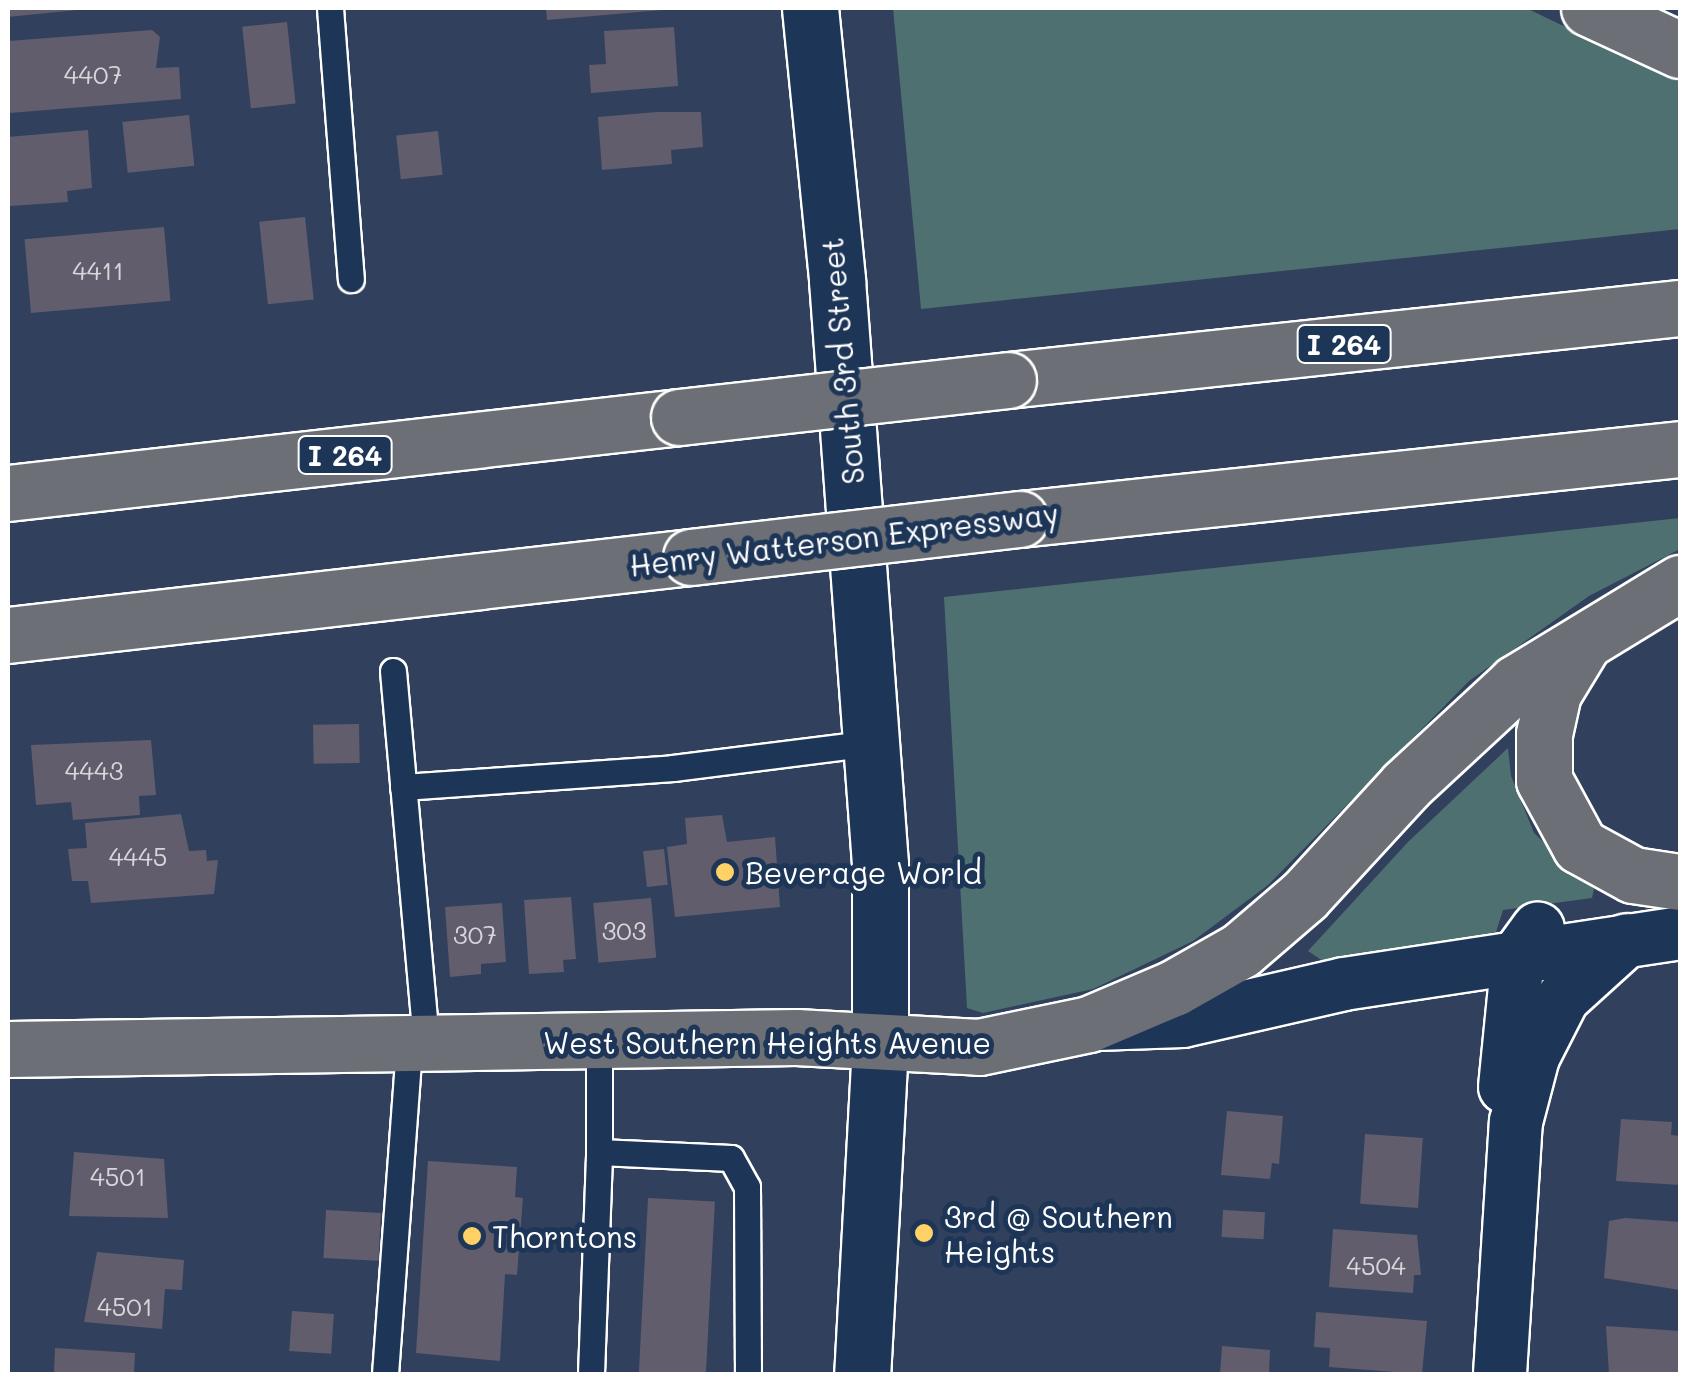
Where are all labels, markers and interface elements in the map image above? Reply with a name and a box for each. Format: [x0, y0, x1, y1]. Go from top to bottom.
house number: 4407 [64, 59, 122, 89]
street label: South 3rd Street [813, 236, 871, 486]
house number: 4411 [72, 255, 124, 285]
road number: I 264 [1296, 321, 1392, 367]
road number: I 264 [298, 432, 392, 478]
street label: Henry Watterson Expressway [627, 495, 1061, 583]
house number: 4443 [65, 755, 123, 785]
house number: 4445 [109, 841, 167, 871]
place label: Beverage World [745, 854, 982, 890]
marker: Beverage World [714, 861, 736, 883]
house number: 303 [602, 915, 646, 945]
house number: 307 [453, 919, 497, 949]
street label: West Southern Heights Avenue [543, 1024, 991, 1060]
house number: 4501 [90, 1161, 146, 1191]
place label: 3rd @ Southern Heights [944, 1198, 1173, 1268]
place label: Thorntons [492, 1218, 637, 1254]
marker: 3rd @ Southern Heights [913, 1222, 935, 1244]
marker: Thorntons [461, 1225, 483, 1247]
house number: 4504 [1346, 1250, 1406, 1280]
house number: 4501 [97, 1291, 153, 1321]

